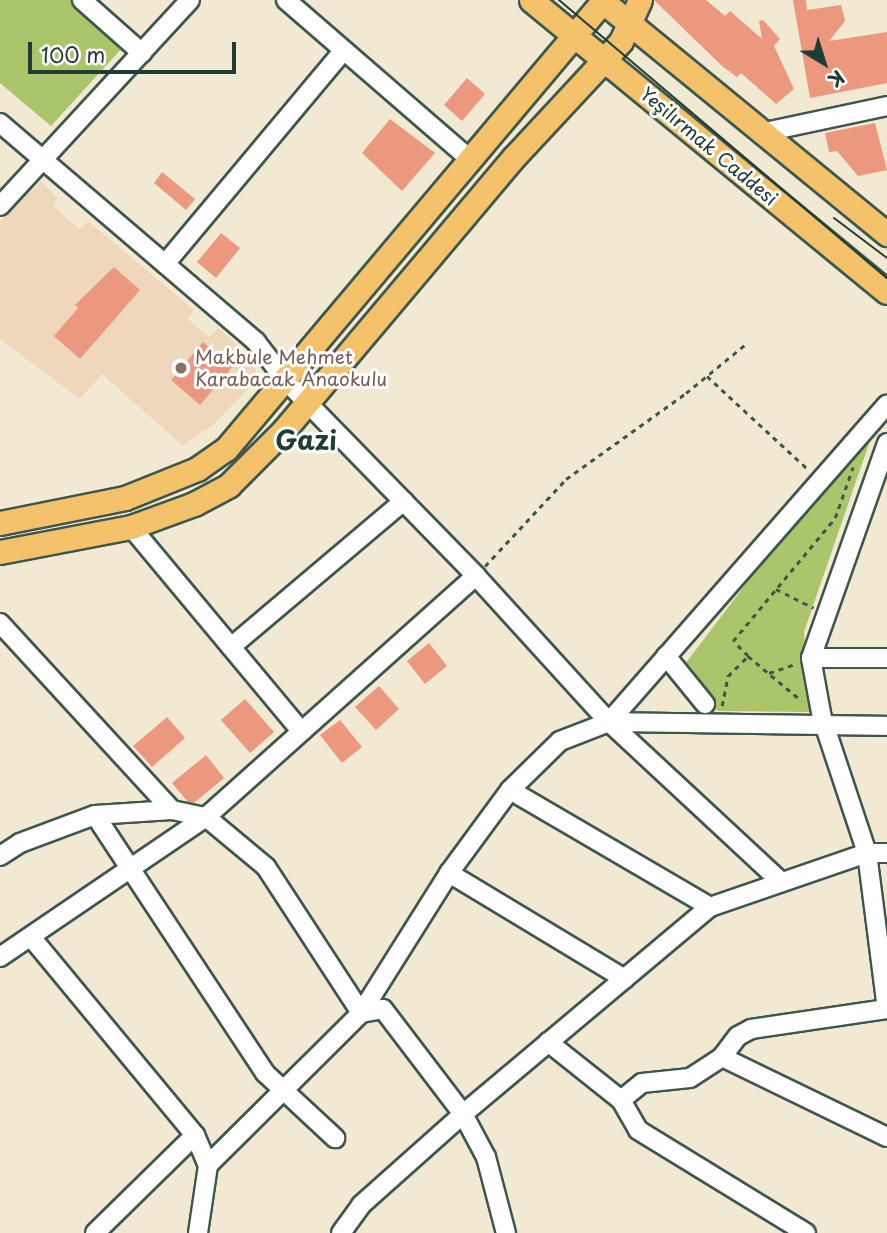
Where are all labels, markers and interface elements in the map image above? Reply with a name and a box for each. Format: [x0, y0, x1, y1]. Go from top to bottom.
scale bar [32, 28, 240, 72]
north arrow [789, 28, 859, 98]
text: 100 m [41, 38, 105, 70]
text: K [823, 64, 851, 95]
street label: Yeşilırmak Caddesi [636, 82, 782, 210]
place label: Makbule Mehmet Karabacak Anaokulu [195, 346, 387, 390]
marker: Makbule Mehmet Karabacak Anaokulu [173, 360, 189, 376]
district label: Gazi [275, 424, 337, 456]

